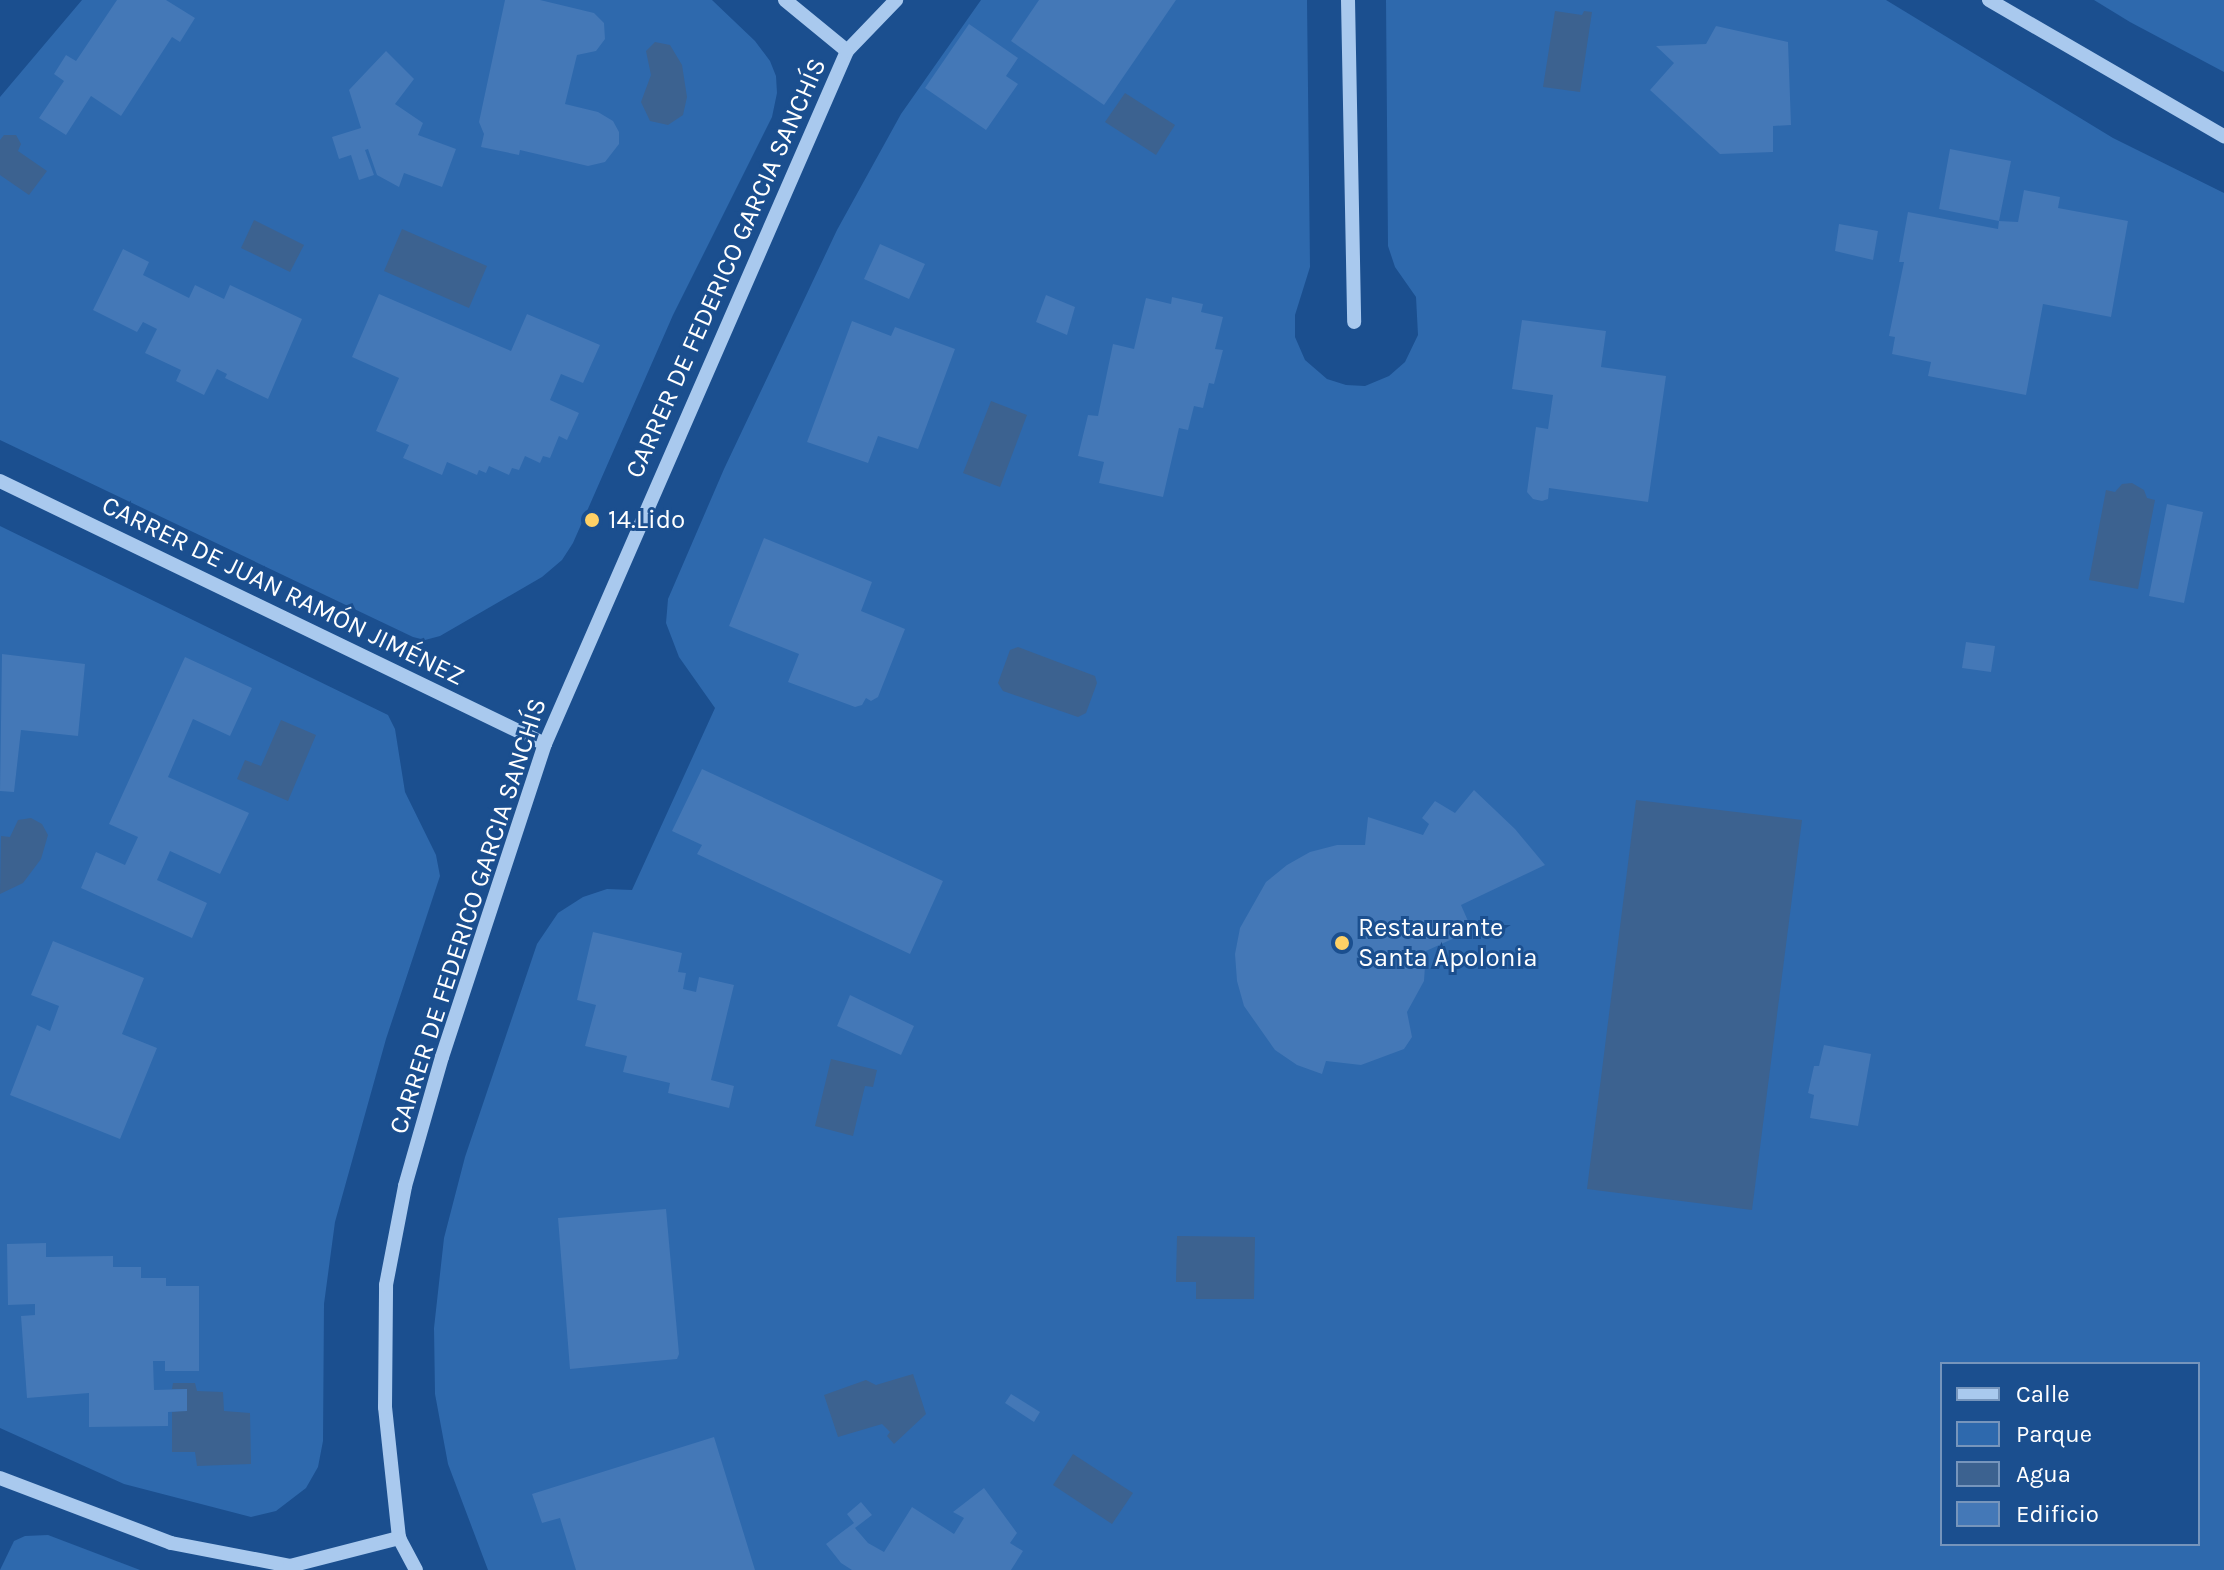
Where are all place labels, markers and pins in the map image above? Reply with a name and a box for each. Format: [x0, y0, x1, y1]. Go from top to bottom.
place label: 14.Lido [608, 504, 685, 536]
marker: 14.Lido [583, 511, 601, 529]
place label: Restaurante Santa Apolonia [1358, 912, 1538, 974]
marker: Restaurante Santa Apolonia [1333, 934, 1351, 952]

